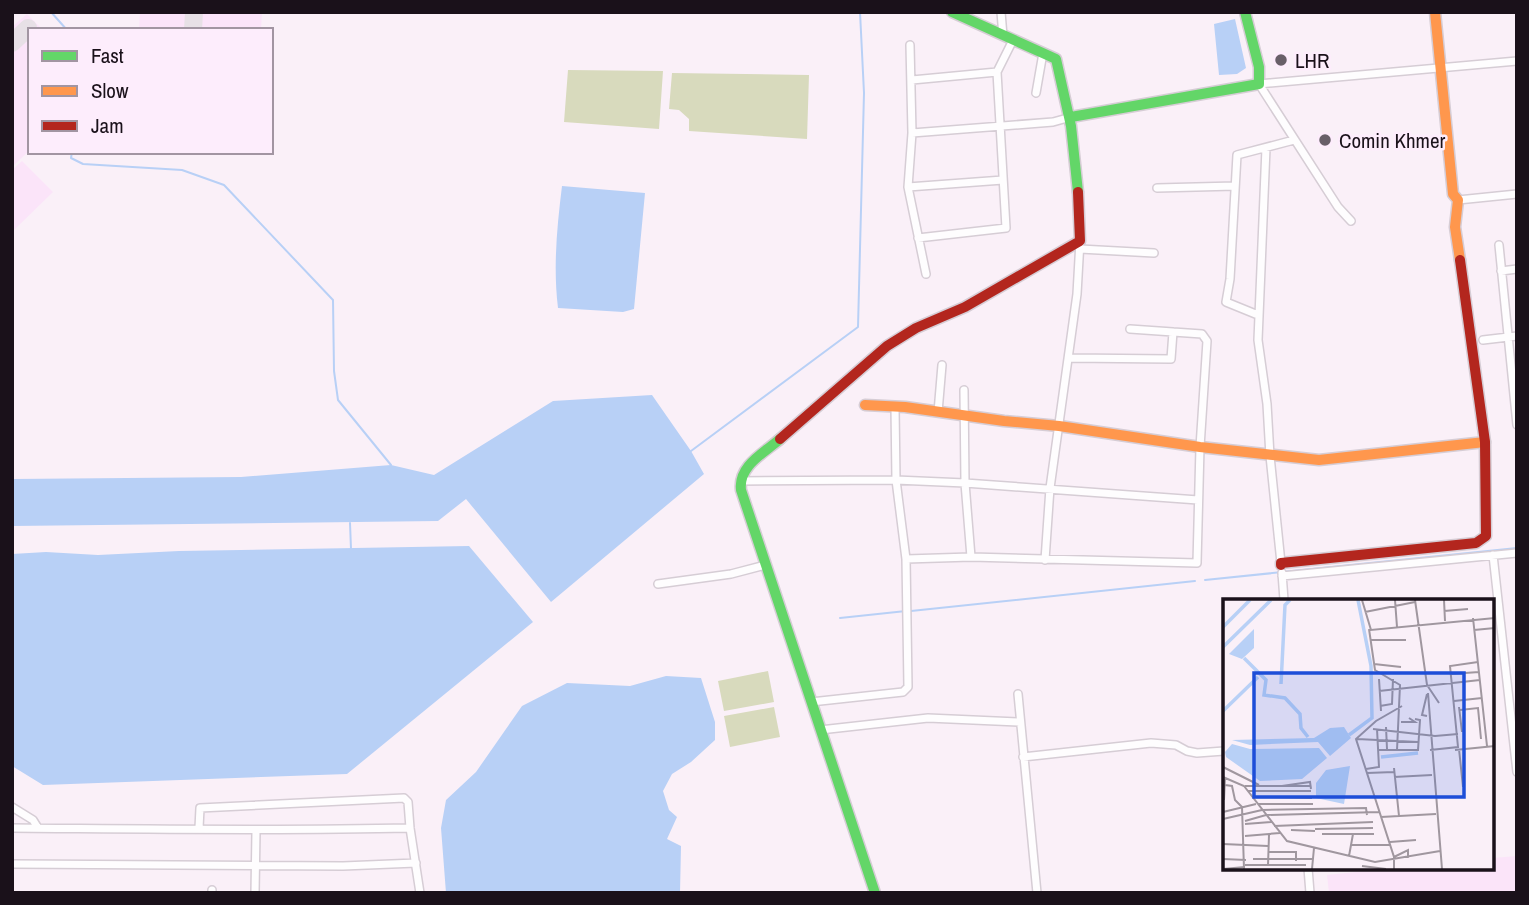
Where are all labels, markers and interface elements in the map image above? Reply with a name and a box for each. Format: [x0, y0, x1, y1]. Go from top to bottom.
legend [28, 28, 273, 154]
text: Fast [91, 41, 124, 70]
place label: LHR [1295, 46, 1329, 75]
marker: LHR [1273, 52, 1289, 68]
text: Slow [91, 76, 129, 105]
text: Jam [91, 111, 124, 140]
place label: Comin Khmer [1339, 126, 1445, 155]
marker: Comin Khmer [1317, 132, 1333, 148]
inset map [1223, 599, 1494, 870]

